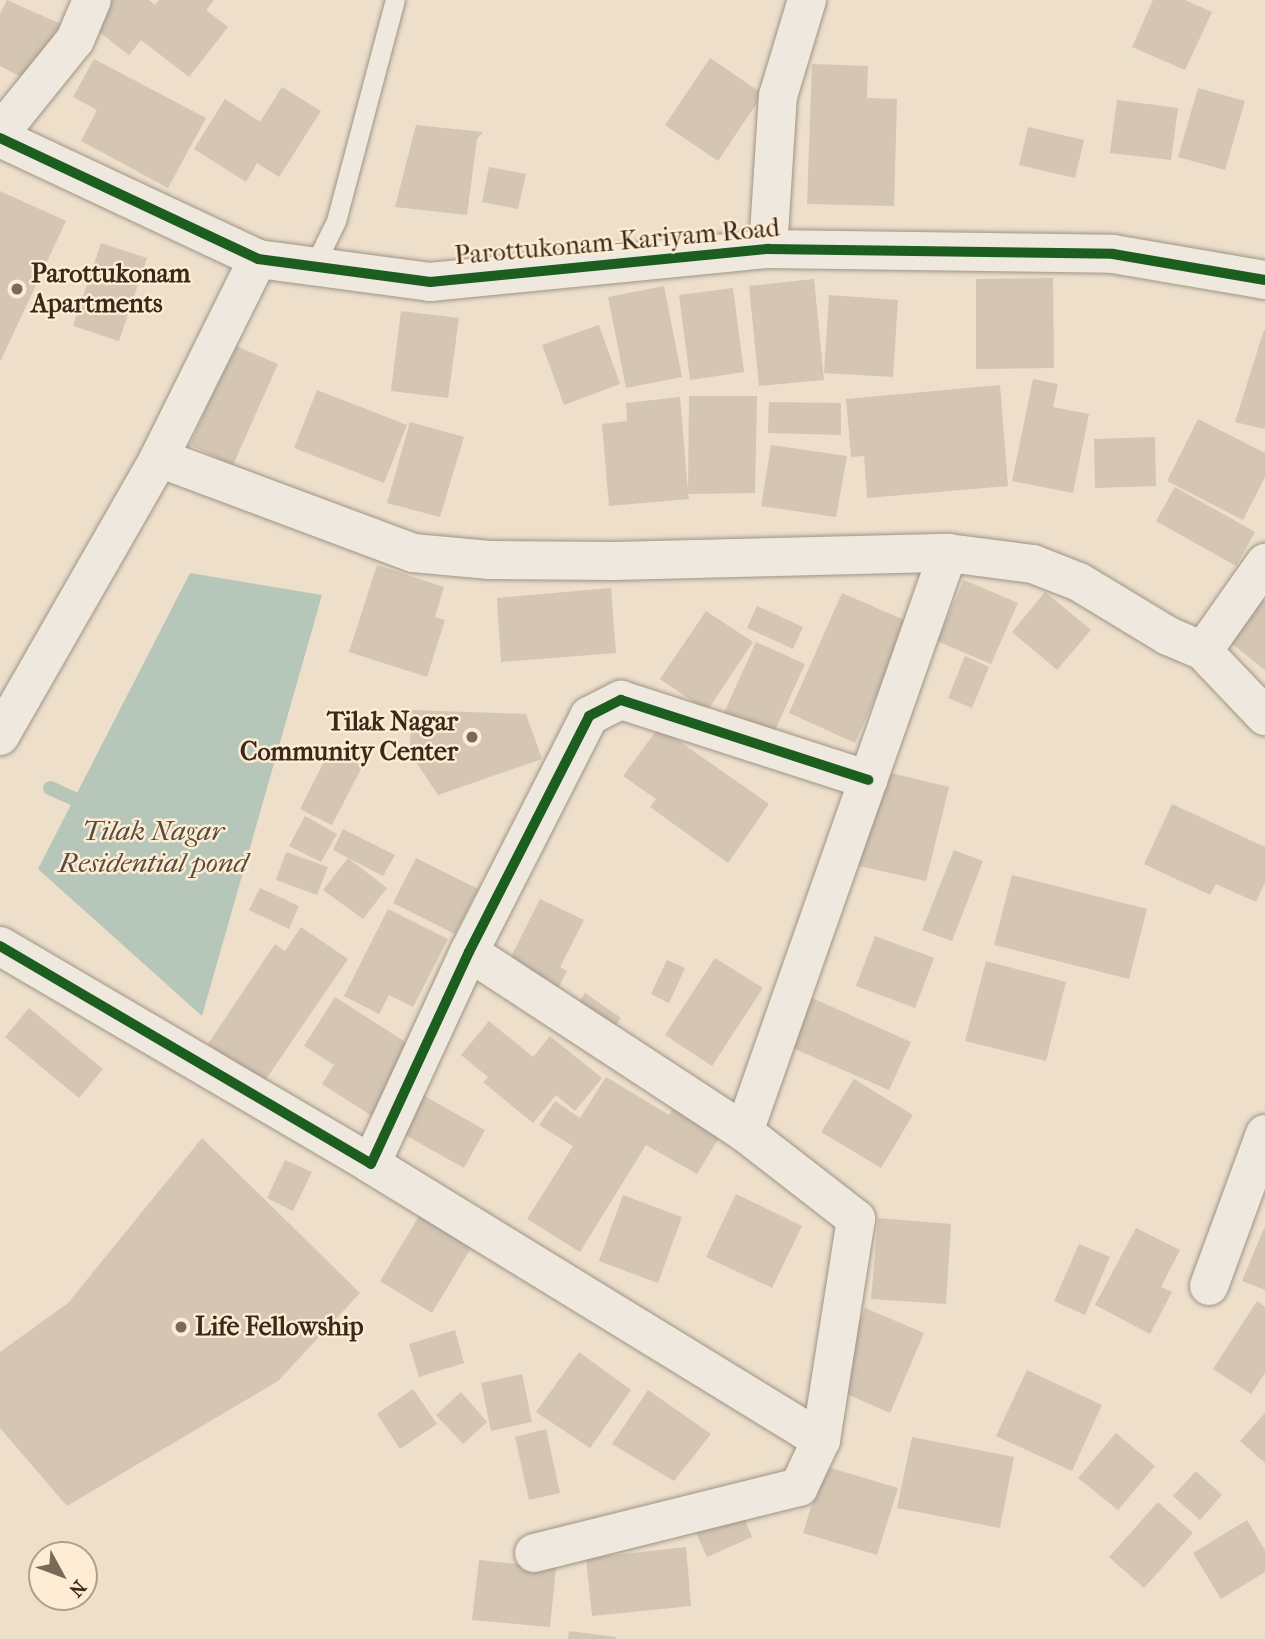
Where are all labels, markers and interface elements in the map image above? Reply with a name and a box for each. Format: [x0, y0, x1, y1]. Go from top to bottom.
street label: Parottukonam-Kariyam Road [453, 212, 781, 272]
place label: Parottukonam Apartments [31, 258, 190, 320]
marker: Parottukonam Apartments [9, 281, 25, 297]
place label: Tilak Nagar Community Center [240, 706, 458, 768]
marker: Tilak Nagar Community Center [464, 729, 480, 745]
water label: Tilak Nagar Residential pond [58, 814, 248, 880]
place label: Life Fellowship [195, 1311, 364, 1343]
marker: Life Fellowship [173, 1319, 189, 1335]
north arrow [28, 1541, 98, 1611]
text: N [64, 1576, 90, 1601]

